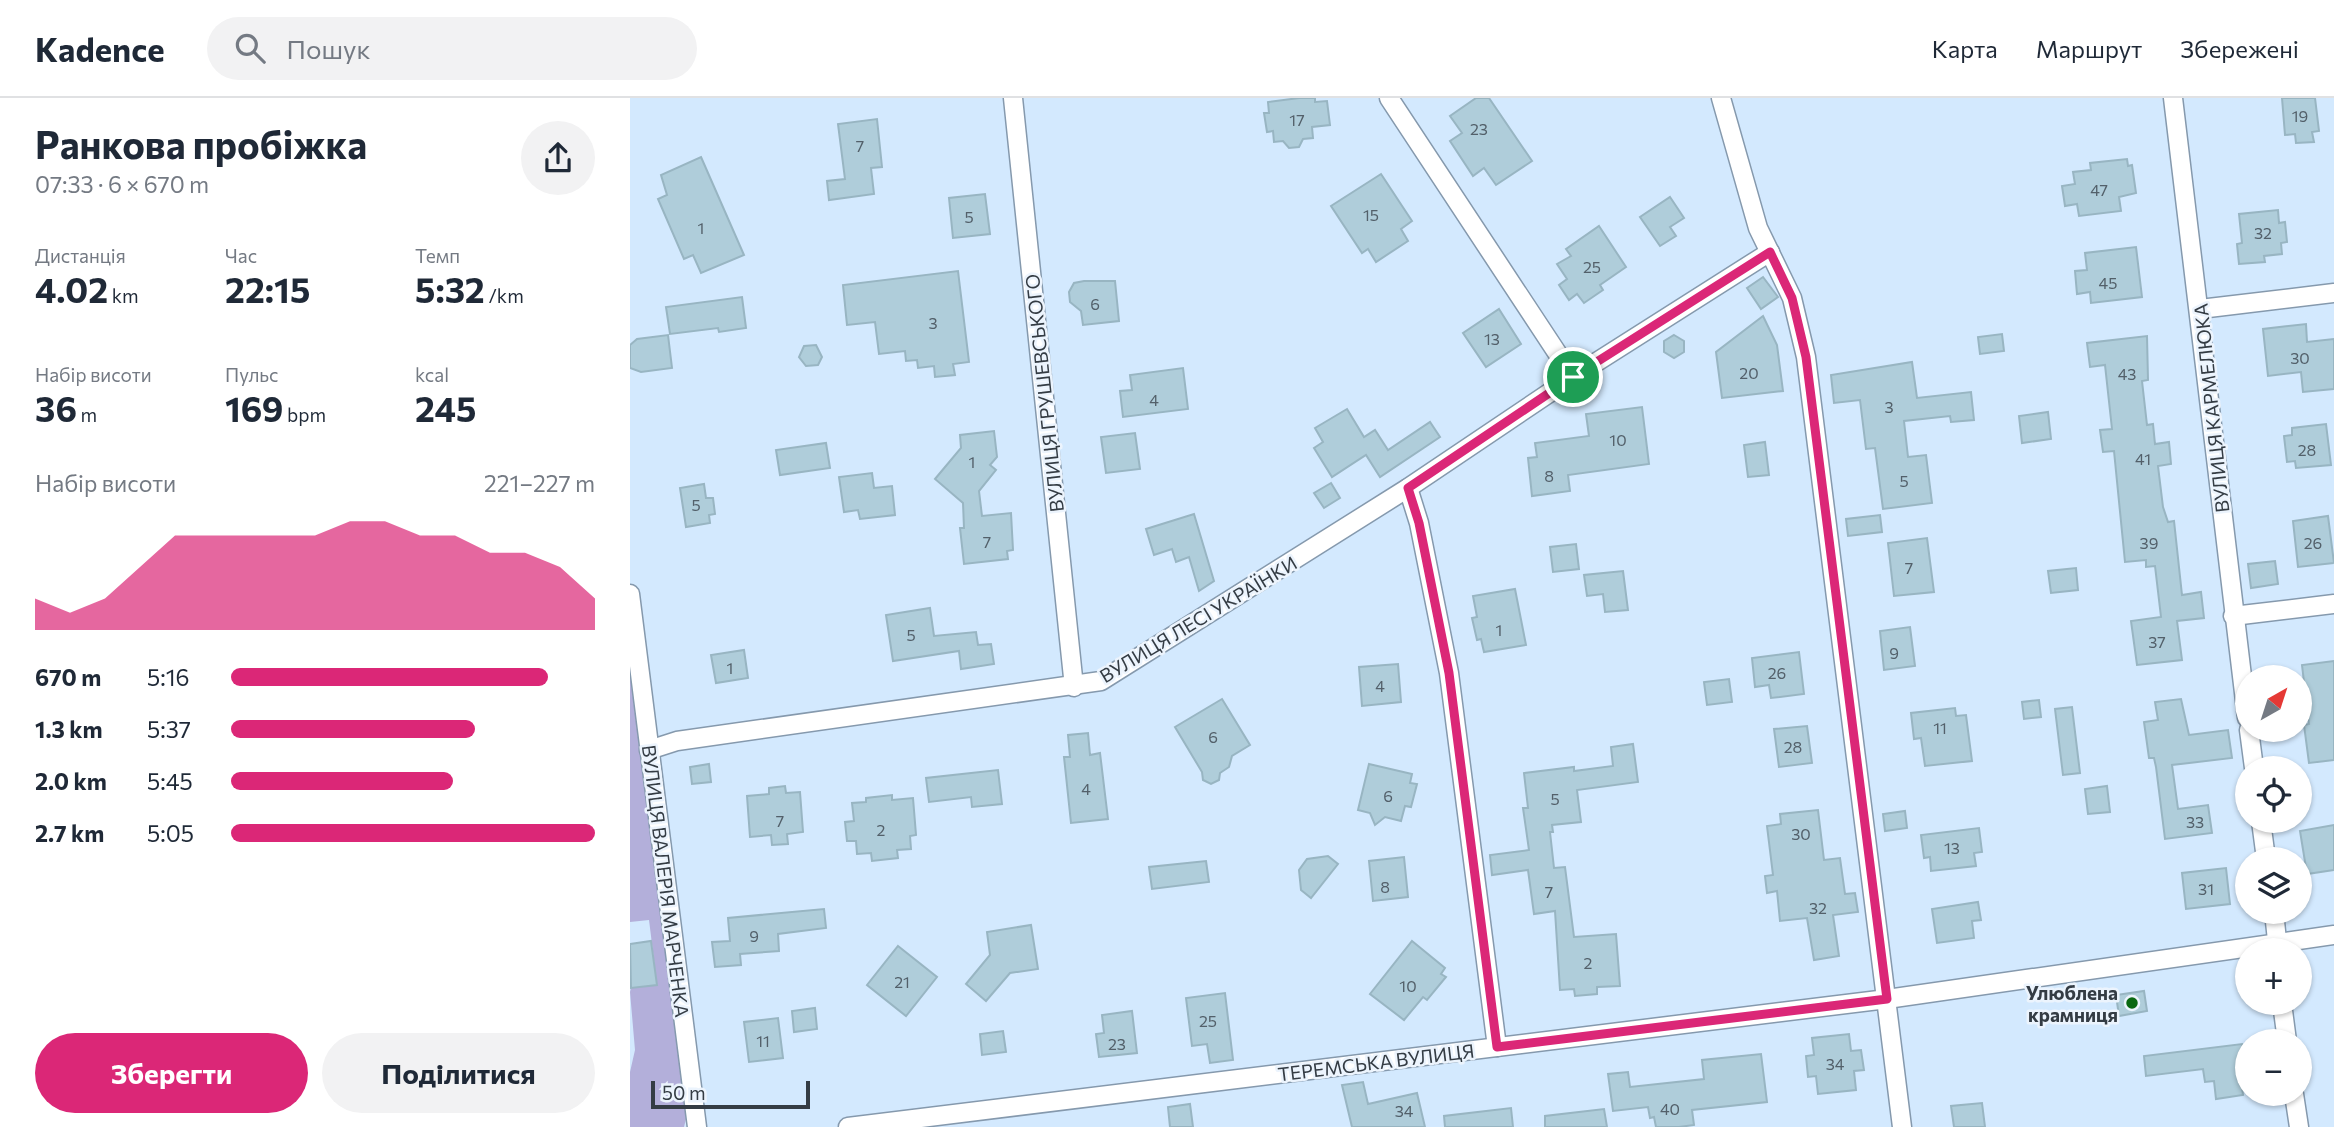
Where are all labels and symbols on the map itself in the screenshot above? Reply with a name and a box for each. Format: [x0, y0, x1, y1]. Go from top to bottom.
house number: 19 [2292, 106, 2308, 125]
house number: 17 [1289, 110, 1305, 129]
house number: 23 [1470, 119, 1488, 138]
house number: 7 [856, 136, 864, 155]
house number: 47 [2090, 180, 2108, 199]
house number: 15 [1363, 205, 1379, 224]
house number: 5 [964, 207, 974, 226]
house number: 1 [698, 218, 704, 237]
house number: 32 [2254, 223, 2272, 242]
house number: 25 [1583, 257, 1601, 276]
street label: ВУЛИЦЯ ГРУШЕВСЬКОГО [1020, 273, 1068, 513]
house number: 45 [2099, 273, 2117, 292]
house number: 6 [1090, 294, 1100, 313]
street label: ВУЛИЦЯ КАРМЕЛЮКА [2189, 302, 2233, 514]
house number: 3 [928, 313, 938, 332]
house number: 13 [1484, 329, 1500, 348]
pin [1543, 347, 1603, 407]
house number: 30 [2290, 348, 2310, 367]
house number: 20 [1739, 363, 1759, 382]
house number: 43 [2118, 364, 2136, 383]
house number: 4 [1149, 390, 1159, 409]
house number: 3 [1884, 397, 1894, 416]
house number: 10 [1609, 430, 1627, 449]
house number: 28 [2298, 440, 2316, 459]
house number: 41 [2135, 449, 2151, 468]
house number: 1 [969, 452, 975, 471]
house number: 8 [1544, 466, 1554, 485]
house number: 5 [1899, 471, 1909, 490]
house number: 5 [691, 495, 701, 514]
house number: 7 [983, 532, 991, 551]
house number: 39 [2140, 533, 2158, 552]
house number: 26 [2304, 533, 2322, 552]
street label: ВУЛИЦЯ ЛЕСІ УКРАЇНКИ [1095, 551, 1301, 687]
house number: 7 [1905, 558, 1913, 577]
house number: 1 [1496, 620, 1502, 639]
house number: 5 [906, 625, 916, 644]
house number: 37 [2148, 632, 2166, 651]
house number: 9 [1889, 643, 1899, 662]
house number: 1 [727, 658, 733, 677]
house number: 26 [1768, 663, 1786, 682]
north arrow [2235, 665, 2312, 742]
house number: 4 [1375, 676, 1385, 695]
house number: 11 [1933, 718, 1947, 737]
house number: 6 [1208, 727, 1218, 746]
house number: 28 [1784, 737, 1802, 756]
street label: ВУЛИЦЯ ВАЛЕРІЯ МАРЧЕНКА [638, 743, 694, 1019]
house number: 4 [1081, 779, 1091, 798]
house number: 6 [1383, 786, 1393, 805]
house number: 5 [1550, 789, 1560, 808]
house number: 7 [776, 811, 784, 830]
house number: 33 [2186, 812, 2204, 831]
house number: 2 [877, 820, 886, 839]
house number: 30 [1791, 824, 1811, 843]
house number: 13 [1944, 838, 1960, 857]
house number: 8 [1380, 877, 1390, 896]
house number: 31 [2198, 879, 2214, 898]
house number: 7 [1545, 882, 1553, 901]
house number: 32 [1809, 898, 1827, 917]
house number: 9 [749, 926, 759, 945]
house number: 2 [1584, 953, 1593, 972]
house number: 21 [894, 972, 910, 991]
house number: 10 [1399, 976, 1417, 995]
place label: Улюблена крамниця [2026, 981, 2118, 1026]
marker: Улюблена крамниця [2124, 995, 2140, 1011]
house number: 25 [1199, 1011, 1217, 1030]
house number: 11 [756, 1031, 770, 1050]
house number: 23 [1108, 1034, 1126, 1053]
street label: ТЕРЕМСЬКА ВУЛИЦЯ [1276, 1039, 1476, 1085]
house number: 34 [1826, 1054, 1845, 1073]
scale bar [651, 1078, 810, 1110]
house number: 40 [1660, 1099, 1680, 1118]
house number: 34 [1395, 1101, 1414, 1120]

